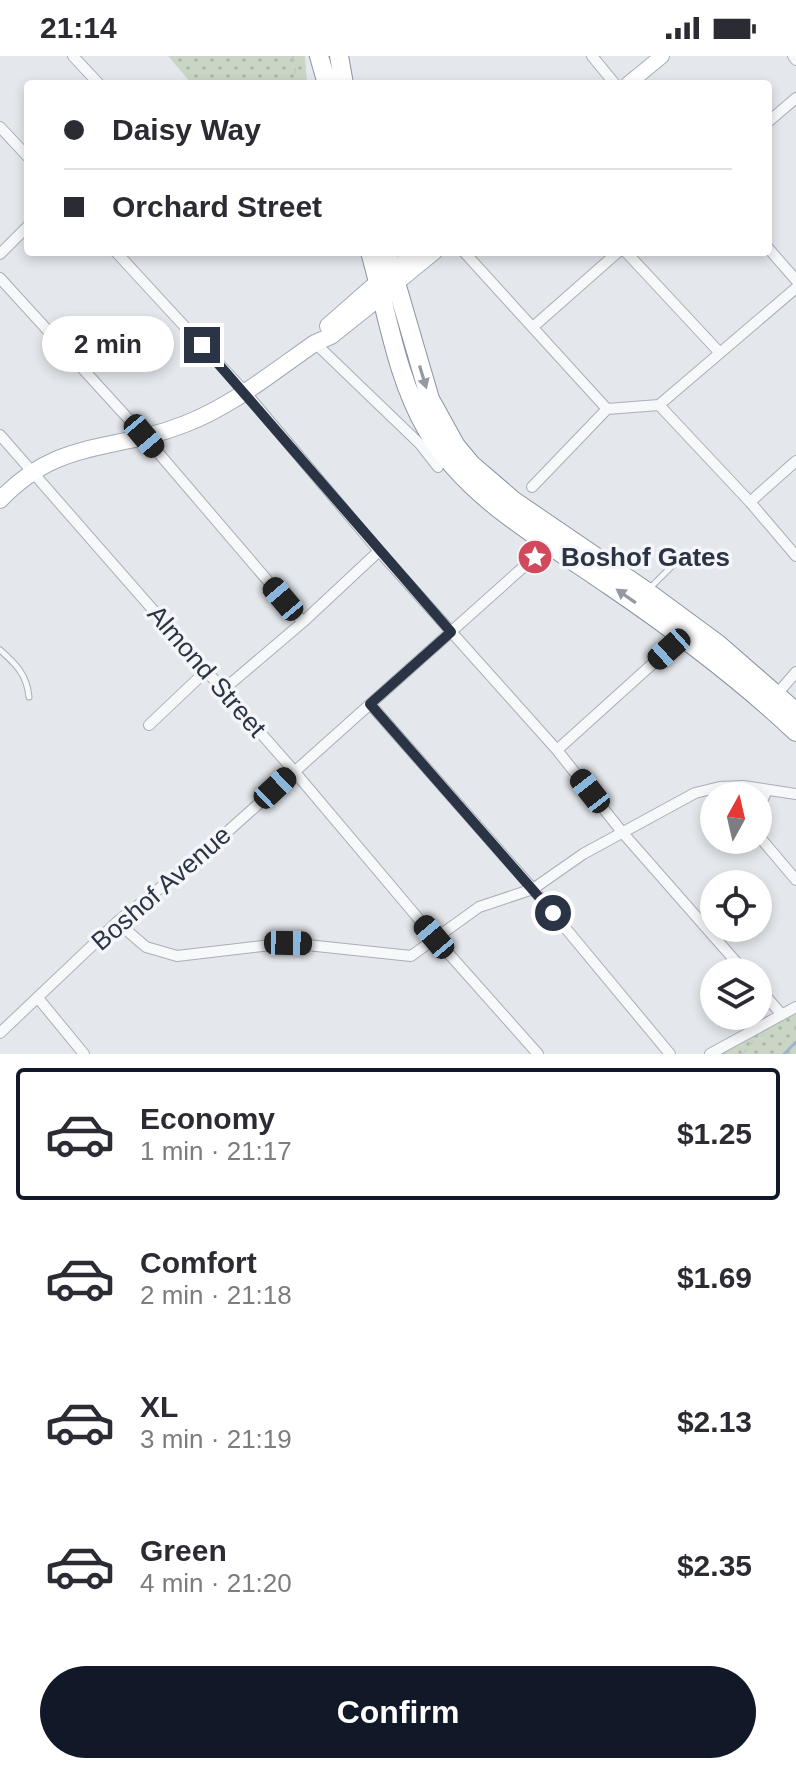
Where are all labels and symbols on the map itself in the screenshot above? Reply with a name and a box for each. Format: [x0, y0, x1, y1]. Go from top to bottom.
callout: 2 min [42, 317, 174, 373]
route end [184, 327, 220, 363]
one-way arrow [417, 365, 430, 389]
car [119, 410, 169, 462]
place icon: Boshof Gates [516, 538, 554, 576]
place label: Boshof Gates [561, 542, 730, 572]
car [258, 573, 308, 625]
one-way arrow [615, 589, 636, 604]
street label: Almond Street [142, 599, 273, 744]
car [643, 624, 695, 674]
car [249, 763, 301, 813]
car [566, 765, 614, 817]
north arrow [700, 782, 772, 854]
street label: Boshof Avenue [85, 819, 237, 957]
route start [535, 895, 571, 931]
car [409, 911, 459, 963]
car [264, 931, 312, 955]

